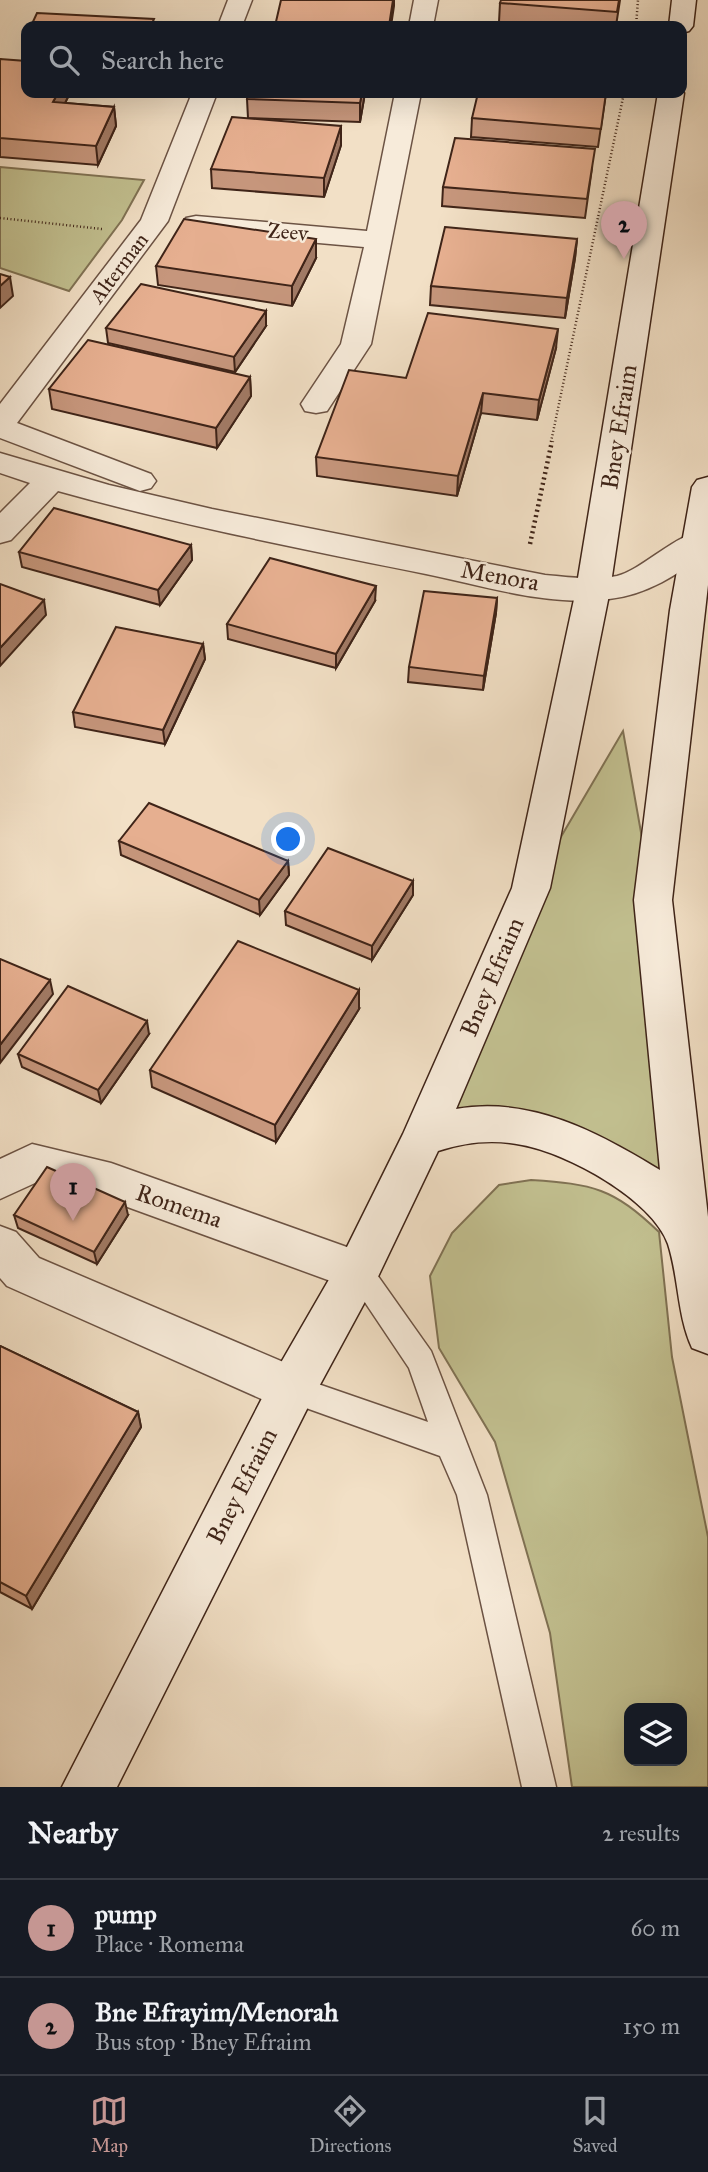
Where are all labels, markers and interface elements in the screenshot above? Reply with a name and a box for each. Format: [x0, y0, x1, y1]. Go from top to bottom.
search box [21, 21, 687, 98]
icon: search [45, 41, 83, 79]
text: Search here [101, 44, 224, 76]
pin: 2 [601, 201, 647, 259]
street label: Zeev [267, 217, 310, 247]
street label: Alterman [83, 228, 154, 309]
street label: Bney Efraim [594, 362, 644, 492]
street label: Menora [459, 554, 542, 598]
your location [271, 822, 305, 856]
street label: Bney Efraim [454, 913, 530, 1041]
pin: 1 [50, 1163, 96, 1221]
street label: Romema [132, 1177, 227, 1235]
street label: Bney Efraim [200, 1423, 284, 1549]
map controls [624, 1703, 687, 1766]
button: layers [624, 1703, 687, 1766]
text: Nearby [28, 1815, 118, 1851]
text: 2 results [602, 1819, 680, 1847]
text: pump [95, 1898, 157, 1930]
text: 1 [46, 1914, 56, 1942]
text: 60 m [631, 1914, 680, 1942]
text: Place · Romema [95, 1930, 244, 1958]
text: Bne Efrayim/Menorah [95, 1996, 338, 2028]
text: 2 [45, 2012, 57, 2040]
text: 150 m [623, 2012, 680, 2040]
text: Bus stop · Bney Efraim [95, 2028, 312, 2056]
tab: Map [90, 2092, 128, 2157]
tab: Directions [309, 2092, 391, 2157]
tab: Saved [572, 2092, 618, 2157]

